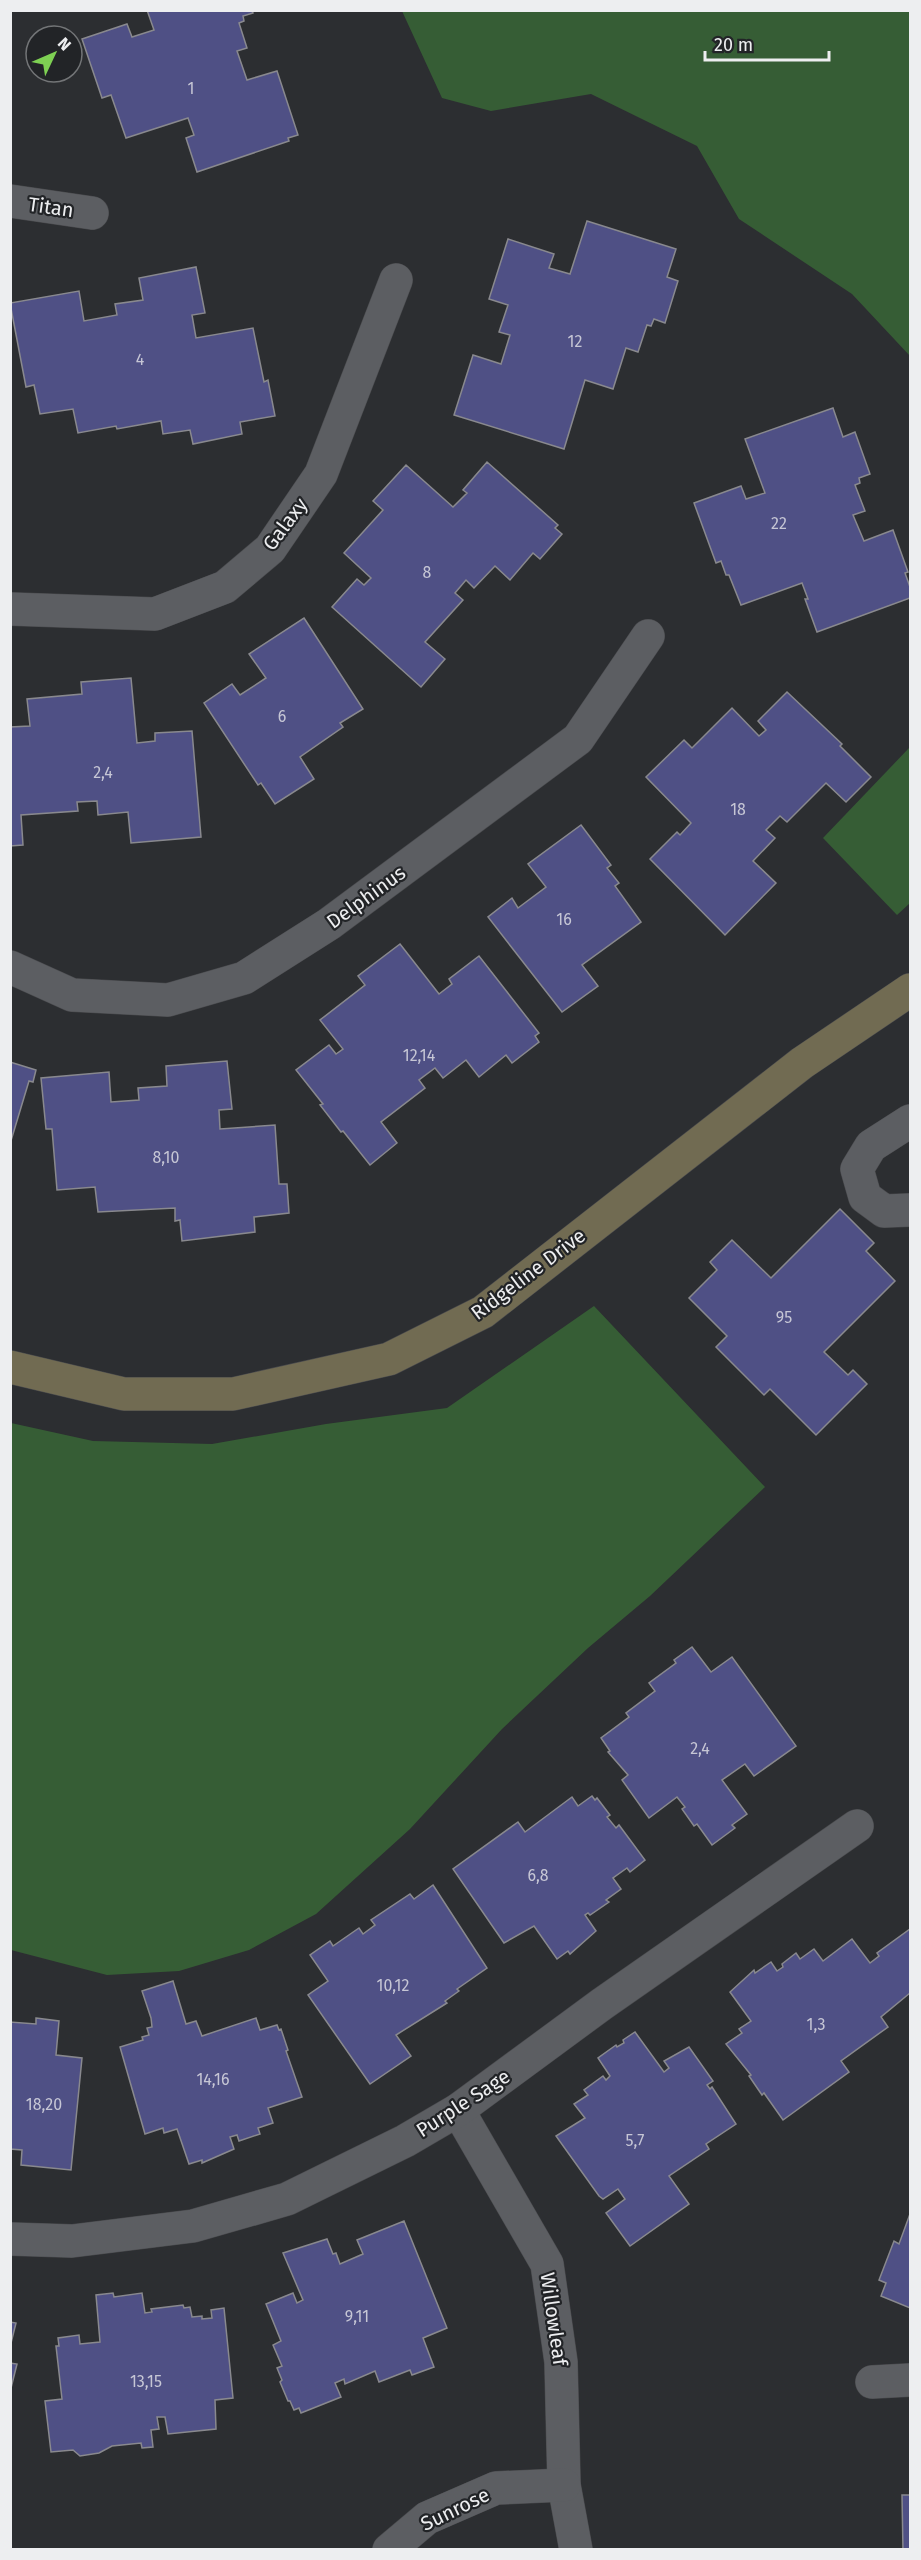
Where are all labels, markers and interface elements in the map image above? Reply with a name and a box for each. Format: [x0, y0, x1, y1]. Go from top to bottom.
north arrow [24, 24, 84, 84]
scale bar [705, 24, 830, 62]
text: N [54, 34, 75, 54]
text: 20 m [714, 34, 753, 56]
house number: 1 [188, 79, 194, 98]
street label: Titan [27, 192, 75, 222]
house number: 12 [568, 332, 582, 351]
house number: 4 [136, 350, 145, 369]
street label: Galaxy [258, 493, 313, 555]
house number: 22 [771, 514, 787, 533]
house number: 8 [423, 563, 432, 582]
house number: 6 [278, 707, 286, 726]
house number: 2,4 [93, 763, 113, 782]
house number: 18 [730, 800, 746, 819]
street label: Delphinus [322, 860, 410, 934]
house number: 16 [556, 910, 572, 929]
house number: 12,14 [403, 1046, 436, 1065]
house number: 8,10 [153, 1148, 180, 1167]
street label: Ridgeline Drive [466, 1223, 590, 1325]
house number: 95 [776, 1308, 792, 1327]
house number: 2,4 [690, 1739, 710, 1758]
house number: 6,8 [527, 1866, 549, 1885]
house number: 10,12 [377, 1976, 410, 1995]
house number: 1,3 [807, 2015, 825, 2034]
street label: Purple Sage [412, 2064, 514, 2142]
house number: 14,16 [196, 2070, 230, 2089]
house number: 18,20 [26, 2095, 62, 2114]
house number: 5,7 [626, 2131, 644, 2150]
street label: Willowleaf [536, 2271, 573, 2368]
house number: 9,11 [345, 2307, 369, 2326]
house number: 13,15 [130, 2372, 162, 2391]
street label: Sunrose [417, 2482, 493, 2536]

